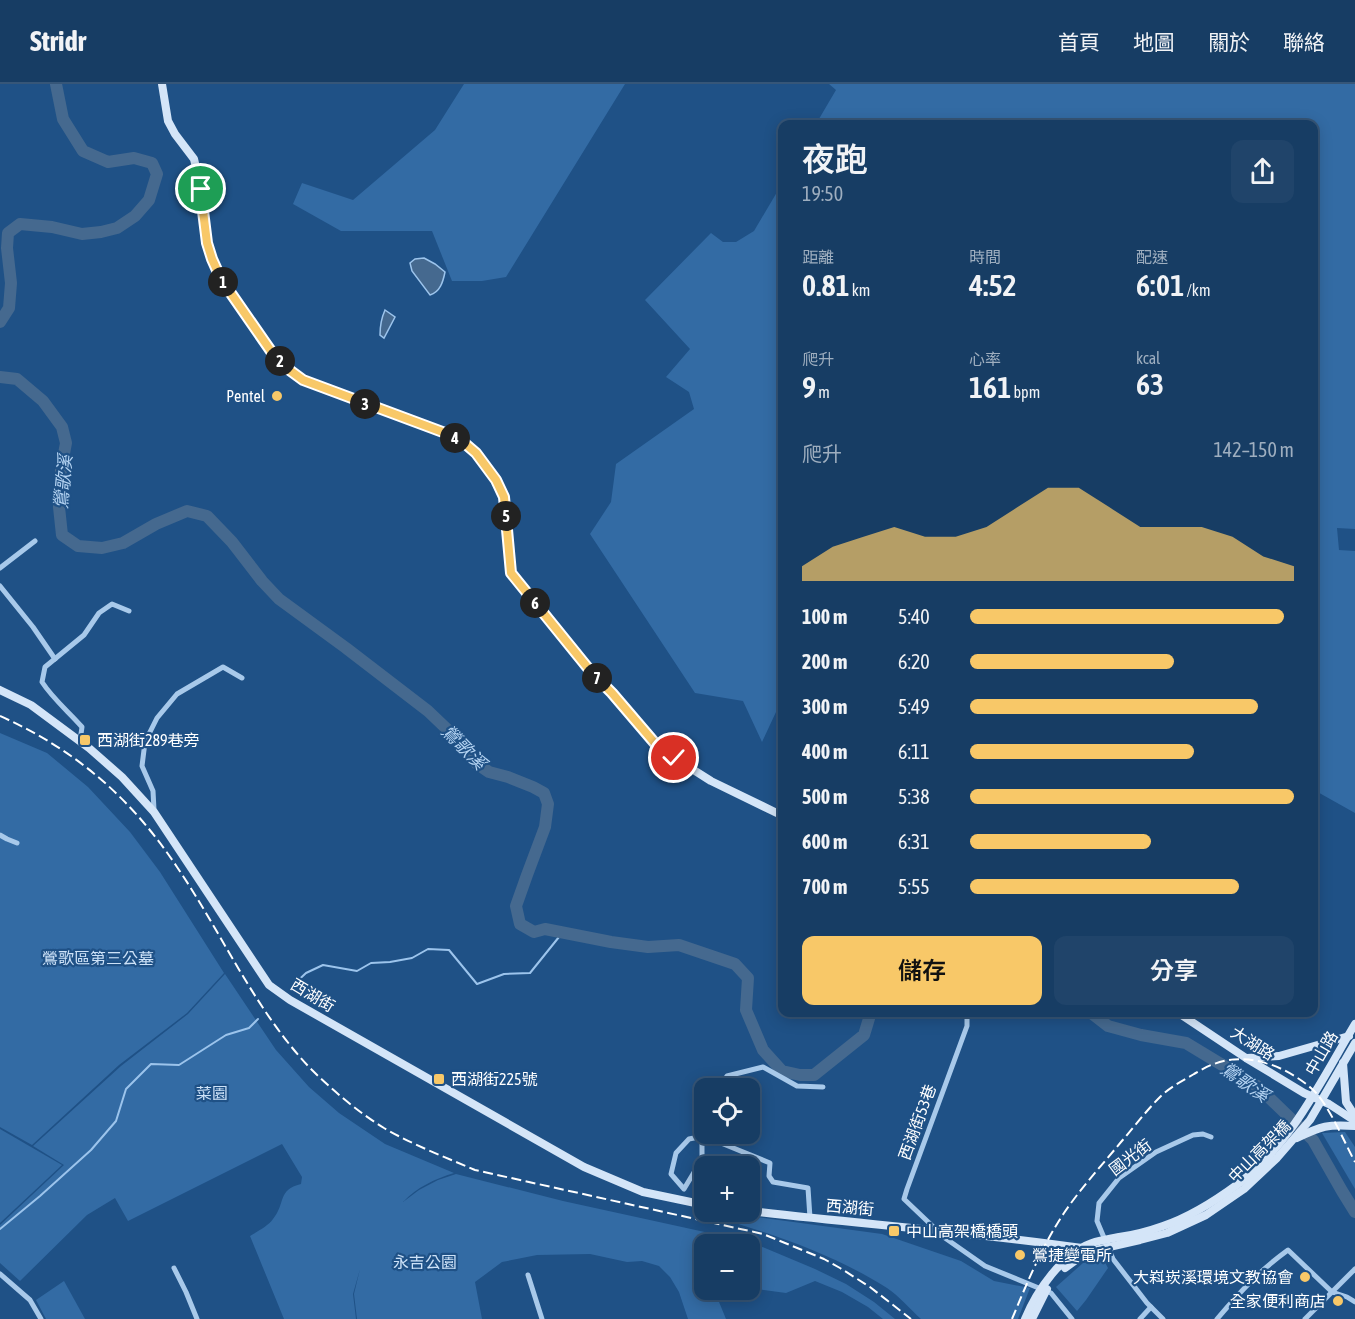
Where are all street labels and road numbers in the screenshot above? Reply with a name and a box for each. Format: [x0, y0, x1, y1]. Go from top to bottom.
street label: 西湖街 [288, 975, 338, 1015]
street label: 大湖路 [1228, 1023, 1278, 1063]
street label: 中山路 [1301, 1028, 1341, 1078]
street label: 西湖街53巷 [895, 1082, 939, 1162]
street label: 中山高架橋 [1224, 1116, 1294, 1186]
street label: 國光街 [1105, 1135, 1155, 1179]
street label: 西湖街 [825, 1196, 875, 1218]

